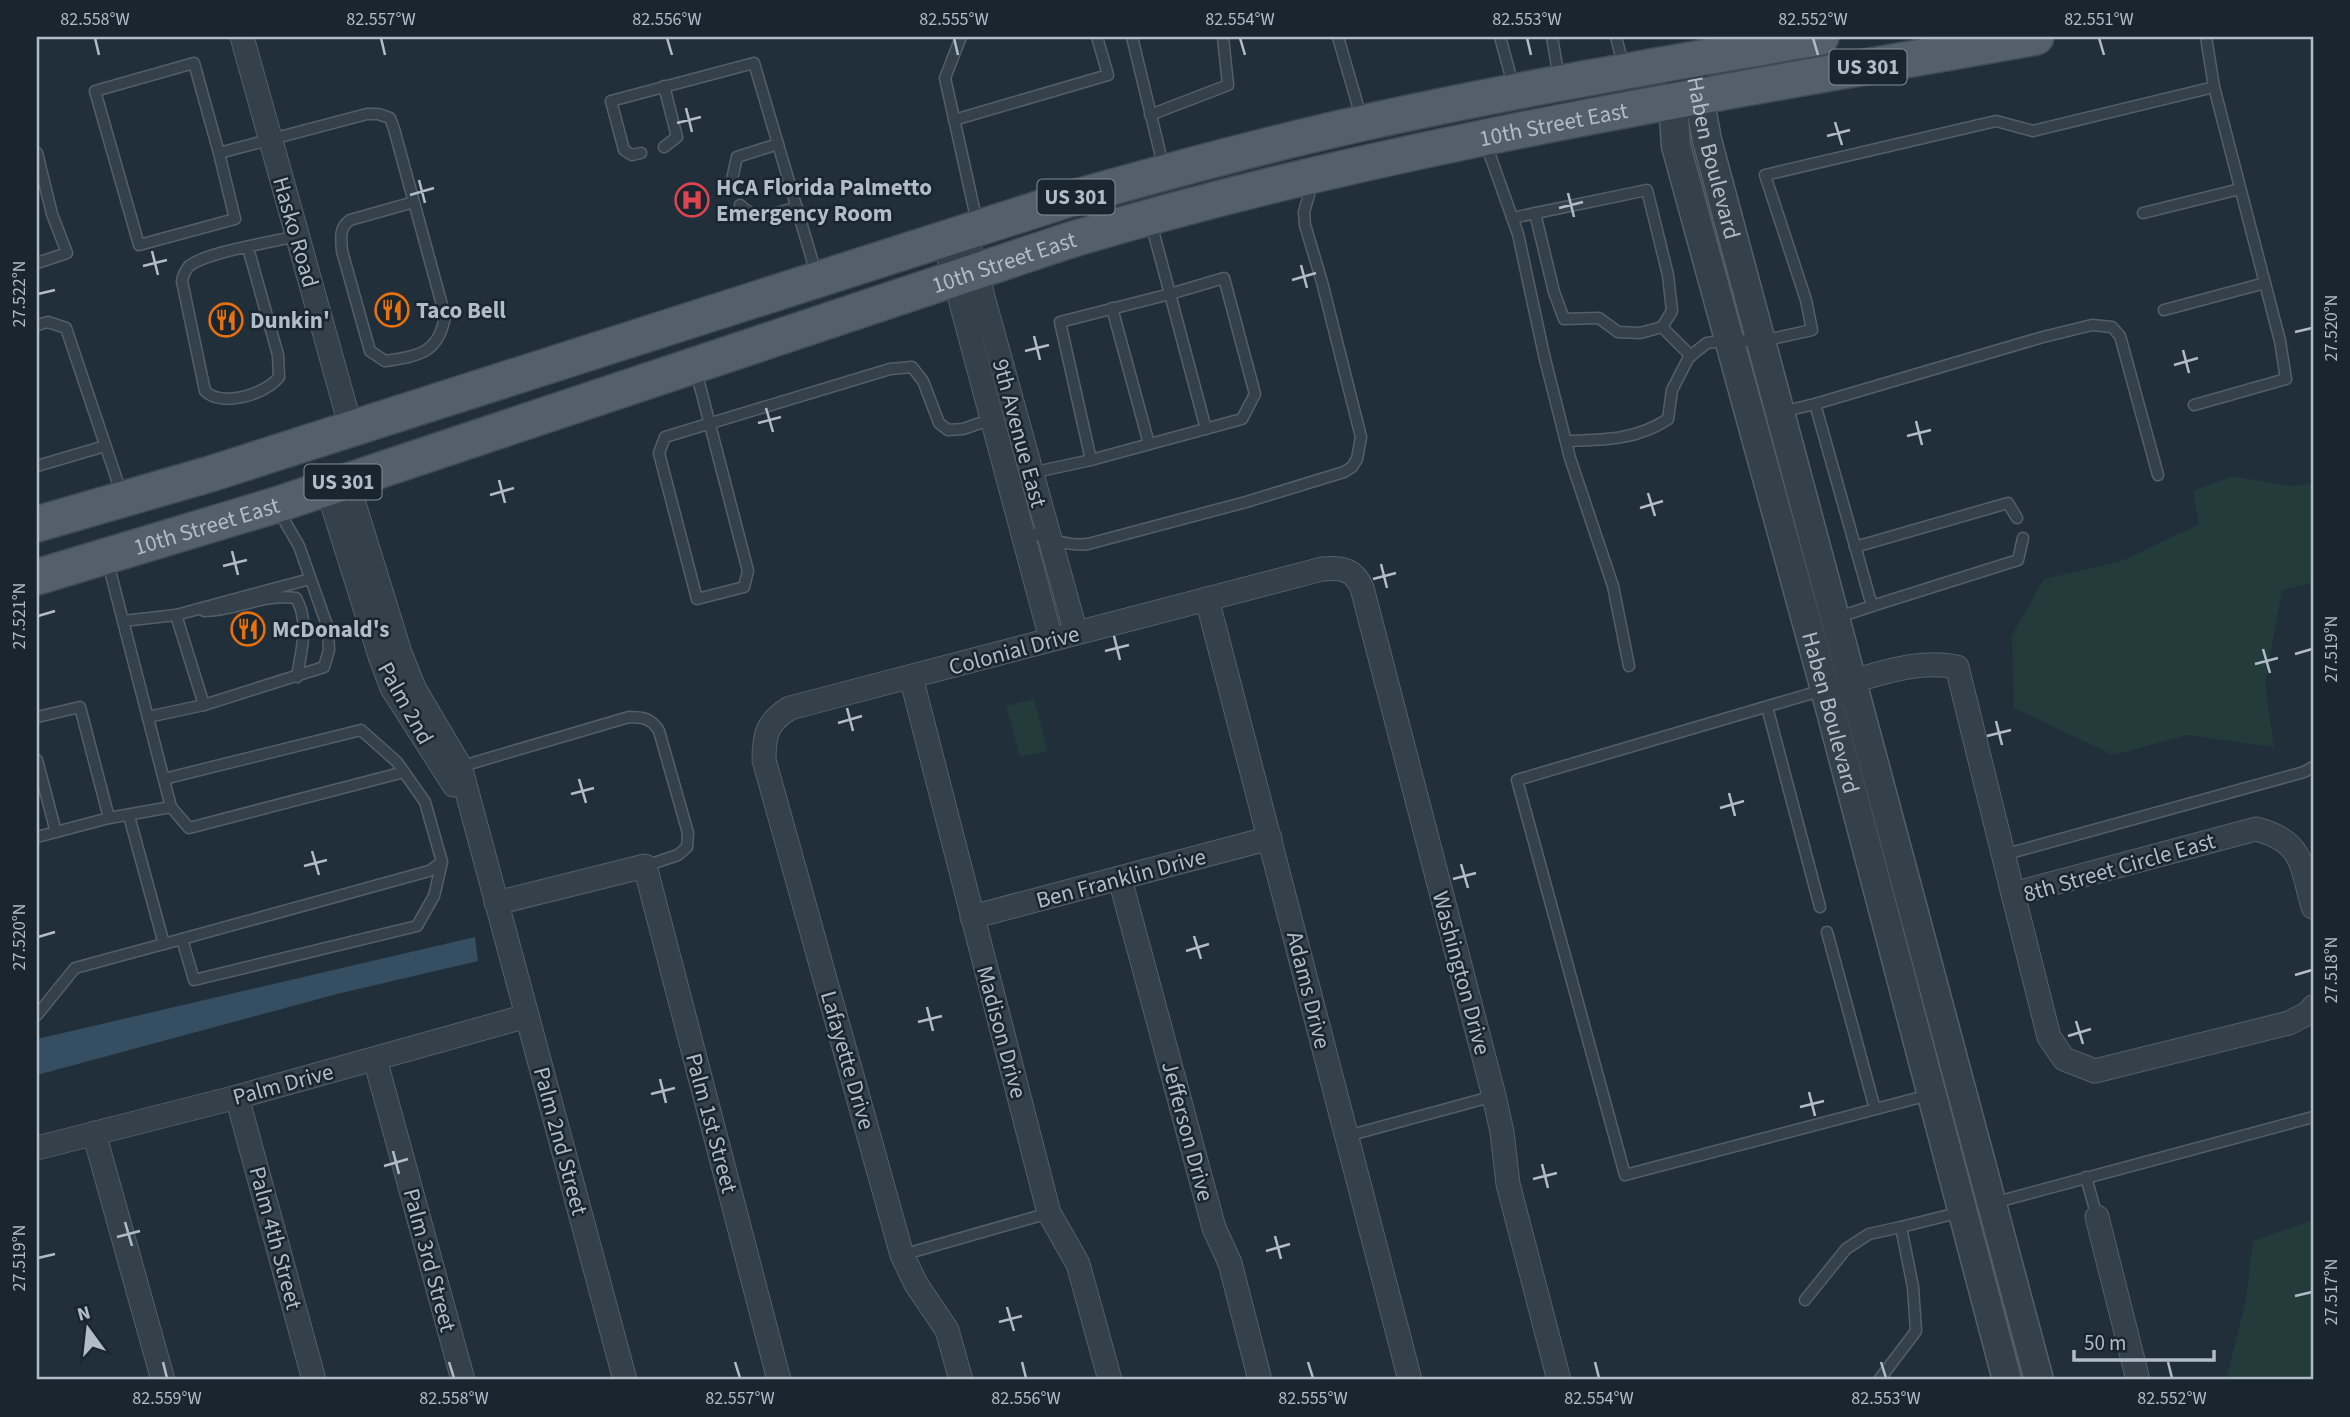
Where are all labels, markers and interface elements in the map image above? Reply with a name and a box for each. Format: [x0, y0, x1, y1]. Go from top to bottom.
text: 82.558°W [60, 7, 130, 32]
text: 82.557°W [346, 7, 416, 32]
text: 82.556°W [632, 7, 702, 32]
text: 82.555°W [919, 7, 989, 32]
text: 82.554°W [1205, 7, 1275, 32]
text: 82.553°W [1492, 7, 1562, 32]
text: 82.552°W [1778, 7, 1848, 32]
text: 82.551°W [2064, 7, 2134, 32]
road number: US 301 [1829, 50, 1906, 84]
street label: Haben Boulevard [1678, 74, 1749, 243]
street label: 10th Street East [1476, 94, 1631, 155]
place label: HCA Florida Palmetto Emergency Room [716, 171, 932, 230]
street label: Hasko Road [264, 173, 327, 291]
road number: US 301 [1038, 180, 1114, 214]
hospital icon: HCA Florida Palmetto Emergency Room [673, 181, 711, 219]
street label: 10th Street East [927, 223, 1081, 302]
text: 27.522°N [7, 261, 32, 327]
restaurant icon: Taco Bell [373, 291, 411, 329]
place label: Taco Bell [416, 294, 506, 327]
text: 27.520°N [2319, 295, 2344, 361]
restaurant icon: Dunkin' [207, 301, 245, 339]
place label: Dunkin' [250, 304, 330, 337]
street label: 9th Avenue East [984, 355, 1055, 511]
road number: US 301 [304, 464, 382, 500]
street label: 10th Street East [130, 489, 284, 564]
text: 27.521°N [7, 583, 32, 649]
restaurant icon: McDonald's [229, 610, 267, 648]
place label: McDonald's [272, 613, 389, 646]
text: 27.519°N [2319, 616, 2344, 682]
street label: Colonial Drive [945, 617, 1083, 684]
street label: Haben Boulevard [1793, 628, 1868, 797]
street label: Palm 2nd [369, 656, 442, 751]
street label: 8th Street Circle East [2019, 824, 2219, 911]
street label: Ben Franklin Drive [1033, 840, 1210, 917]
street label: Washington Drive [1424, 888, 1499, 1059]
text: 27.520°N [7, 904, 32, 970]
street label: Adams Drive [1278, 928, 1339, 1052]
text: 27.518°N [2319, 937, 2344, 1003]
street label: Madison Drive [968, 962, 1035, 1102]
street label: Lafayette Drive [812, 987, 883, 1133]
street label: Palm 1st Street [677, 1049, 746, 1197]
street label: Palm Drive [229, 1055, 337, 1114]
street label: Jefferson Drive [1153, 1057, 1222, 1205]
street label: Palm 2nd Street [525, 1063, 596, 1219]
street label: Palm 4th Street [241, 1163, 311, 1314]
street label: Palm 3rd Street [395, 1185, 465, 1336]
text: 27.519°N [7, 1225, 32, 1291]
text: 27.517°N [2319, 1259, 2344, 1325]
north arrow [52, 1294, 122, 1364]
text: N [74, 1299, 94, 1329]
scale bar [2074, 1319, 2214, 1363]
text: 50 m [2084, 1328, 2126, 1358]
text: 82.559°W [132, 1386, 202, 1411]
text: 82.558°W [419, 1386, 489, 1411]
text: 82.557°W [705, 1386, 775, 1411]
text: 82.556°W [991, 1386, 1061, 1411]
text: 82.555°W [1278, 1386, 1348, 1411]
text: 82.554°W [1564, 1386, 1634, 1411]
text: 82.553°W [1851, 1386, 1921, 1411]
text: 82.552°W [2137, 1386, 2207, 1411]

